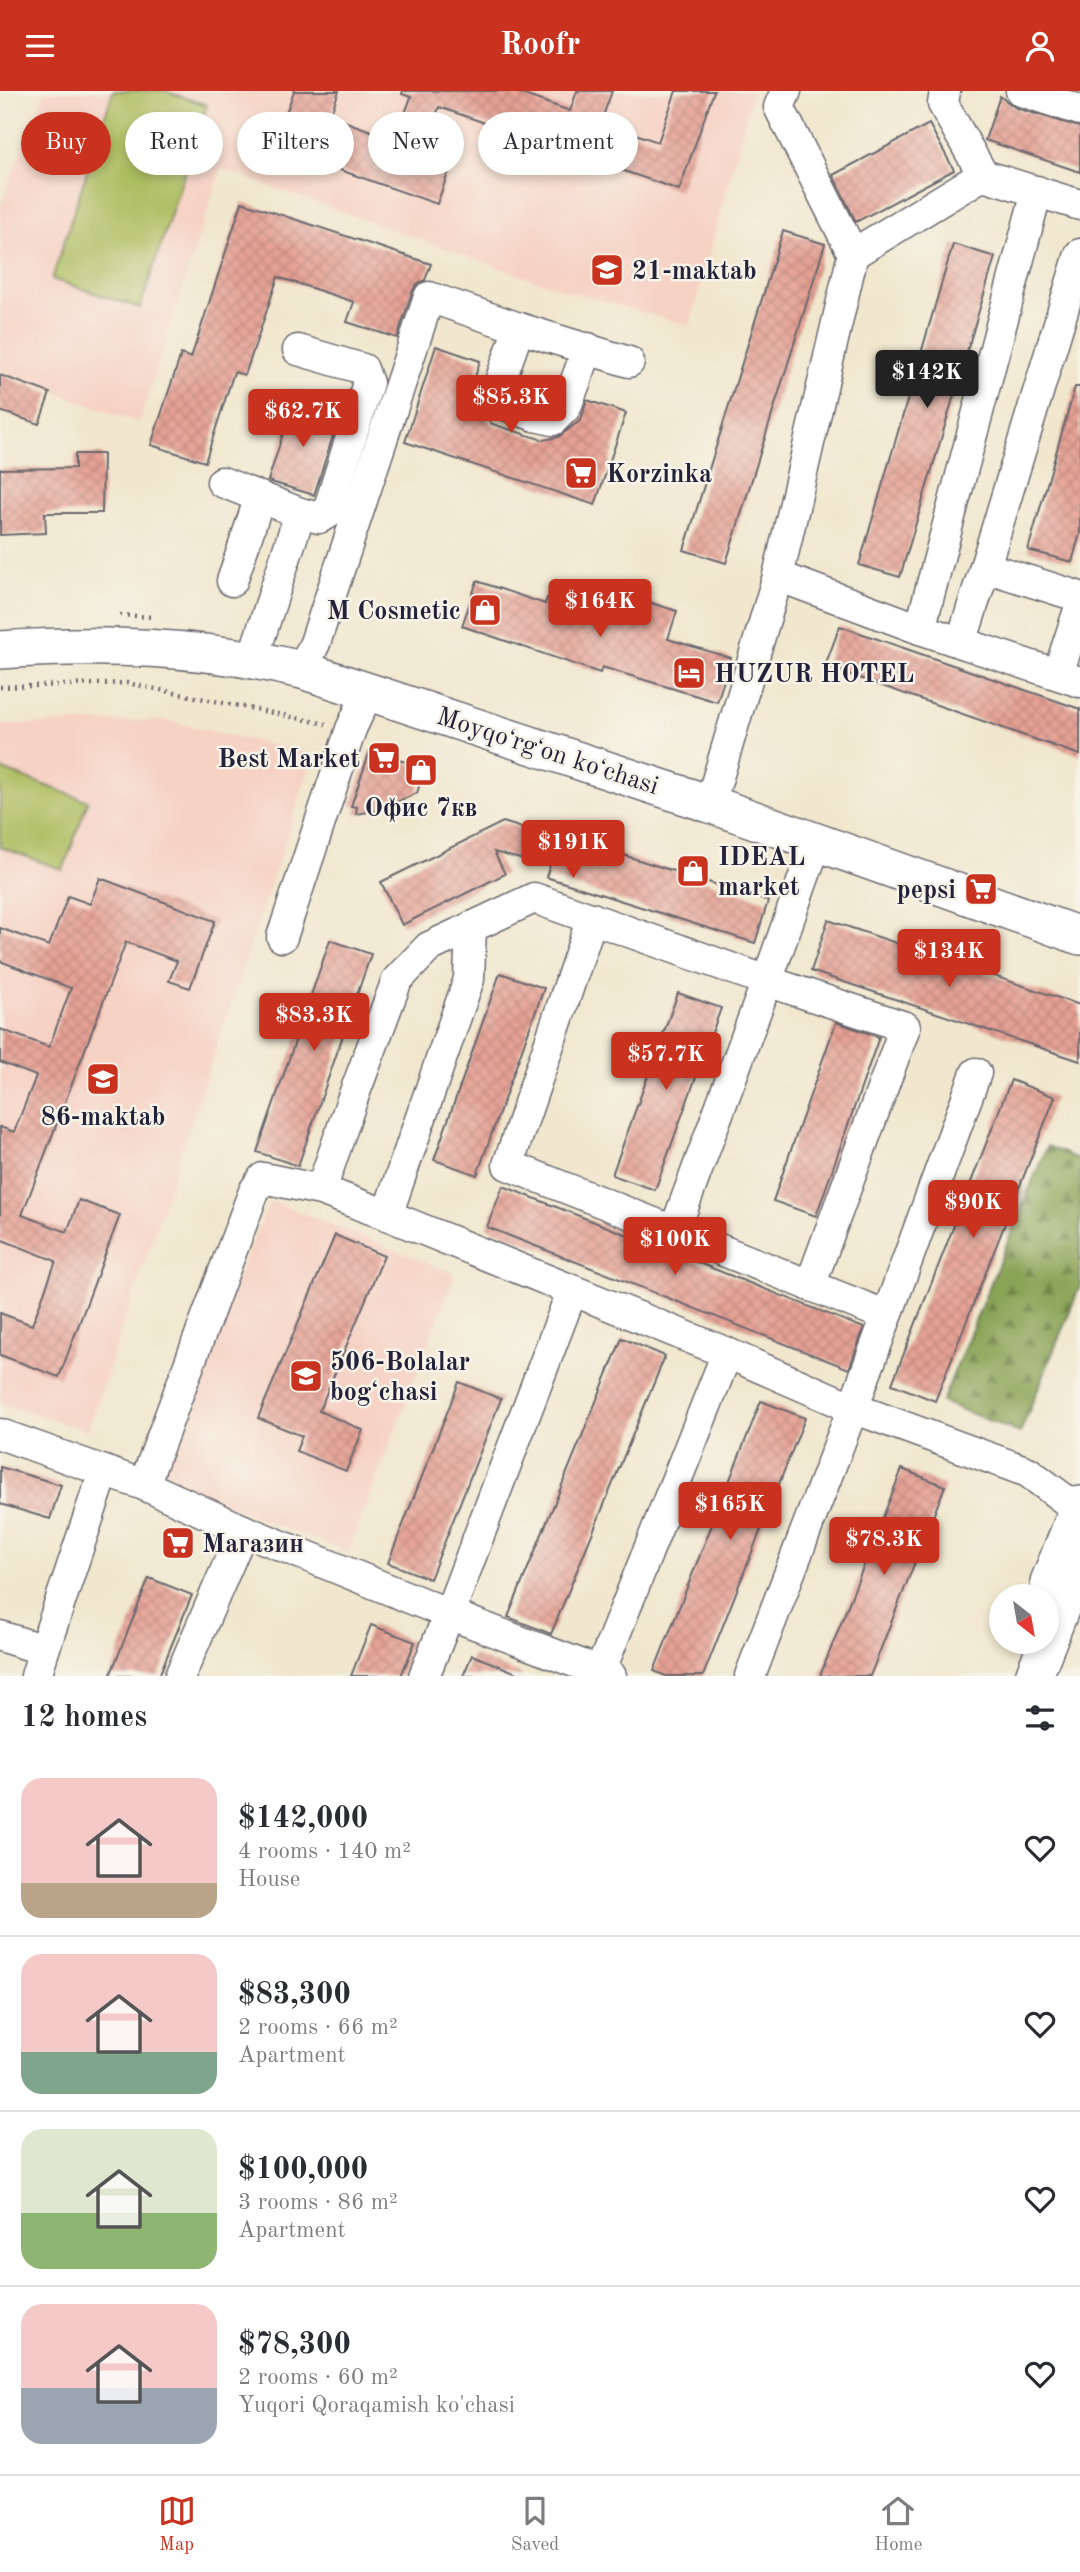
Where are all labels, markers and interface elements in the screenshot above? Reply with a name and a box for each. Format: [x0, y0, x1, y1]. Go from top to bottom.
icon: menu [21, 27, 59, 65]
icon: person [1021, 27, 1059, 65]
text: Roofr [500, 30, 580, 62]
chip: Buy [21, 112, 111, 175]
chip: Rent [125, 112, 223, 175]
chip: Filters [237, 112, 354, 175]
chip: New [368, 112, 464, 175]
chip: Apartment [478, 112, 638, 175]
school or university icon: 21-maktab [588, 251, 626, 289]
place label: 21-maktab [632, 259, 757, 285]
pin: $142K [878, 351, 976, 410]
text: $142K [891, 361, 963, 384]
pin: $85.3K [454, 375, 568, 435]
text: $85.3K [472, 386, 550, 409]
pin: $62.7K [246, 389, 360, 449]
text: $62.7K [264, 400, 342, 423]
supermarket icon: Korzinka [562, 454, 600, 492]
place label: Korzinka [606, 462, 712, 488]
pin: $164K [551, 580, 649, 639]
text: $164K [564, 590, 636, 613]
shop icon: M Cosmetic [466, 591, 504, 629]
place label: M Cosmetic [327, 599, 461, 625]
hotel icon: HUZUR HOTEL [670, 654, 708, 692]
place label: HUZUR HOTEL [714, 662, 914, 688]
street label: Moyqoʻrgʻon koʻchasi [433, 704, 662, 800]
supermarket icon: Best Market [365, 739, 403, 777]
place label: Best Market [217, 747, 360, 773]
shop icon: Офис 7кв [402, 751, 440, 789]
place label: Офис 7кв [364, 796, 478, 823]
pin: $191K [524, 821, 622, 880]
text: $191K [537, 831, 609, 854]
place label: IDEAL market [718, 845, 805, 901]
shop icon: IDEAL market [674, 852, 712, 890]
supermarket icon: pepsi [962, 870, 1000, 908]
place label: pepsi [897, 878, 956, 904]
pin: $134K [900, 929, 998, 989]
text: $134K [913, 940, 985, 963]
pin: $83.3K [257, 993, 371, 1053]
text: $83.3K [275, 1004, 353, 1027]
pin: $57.7K [609, 1033, 723, 1092]
text: $57.7K [627, 1043, 705, 1066]
school or university icon: 86-maktab [84, 1060, 122, 1098]
place label: 86-maktab [41, 1105, 165, 1131]
pin: $90K [932, 1181, 1014, 1240]
text: $90K [944, 1191, 1002, 1214]
pin: $100K [626, 1217, 724, 1277]
text: $100K [639, 1228, 711, 1251]
place label: 506-Bolalar bogʻchasi [330, 1350, 470, 1406]
school or university icon: 506-Bolalar bogʻchasi [287, 1357, 325, 1395]
pin: $165K [681, 1483, 779, 1542]
text: $165K [694, 1493, 766, 1516]
pin: $78.3K [827, 1517, 941, 1577]
supermarket icon: Магазин [159, 1524, 197, 1562]
text: $78.3K [845, 1528, 923, 1551]
place label: Магазин [202, 1532, 304, 1558]
north arrow [989, 1584, 1059, 1654]
map controls [989, 1584, 1059, 1654]
icon: filters [1021, 1699, 1059, 1737]
text: 12 homes [21, 1703, 147, 1733]
text: $142,000 [238, 1804, 368, 1834]
icon: home [77, 1806, 161, 1890]
icon: heart [1021, 1829, 1059, 1867]
text: 4 rooms · 140 m² [238, 1840, 411, 1863]
text: House [238, 1868, 300, 1891]
text: $83,300 [238, 1980, 351, 2010]
icon: home [77, 1982, 161, 2066]
icon: heart [1021, 2005, 1059, 2043]
text: 2 rooms · 66 m² [238, 2016, 398, 2039]
text: Apartment [238, 2044, 346, 2067]
text: $100,000 [238, 2155, 368, 2185]
icon: home [77, 2157, 161, 2241]
icon: heart [1021, 2180, 1059, 2218]
text: 3 rooms · 86 m² [238, 2191, 398, 2214]
text: Apartment [238, 2219, 346, 2242]
text: $78,300 [238, 2330, 351, 2360]
icon: home [77, 2332, 161, 2416]
icon: heart [1021, 2355, 1059, 2393]
text: 2 rooms · 60 m² [238, 2366, 398, 2389]
text: Yuqori Qoraqamish ko'chasi [238, 2394, 515, 2417]
tab: Map [158, 2492, 196, 2557]
tab: Saved [511, 2492, 559, 2557]
tab: Home [874, 2492, 922, 2557]

